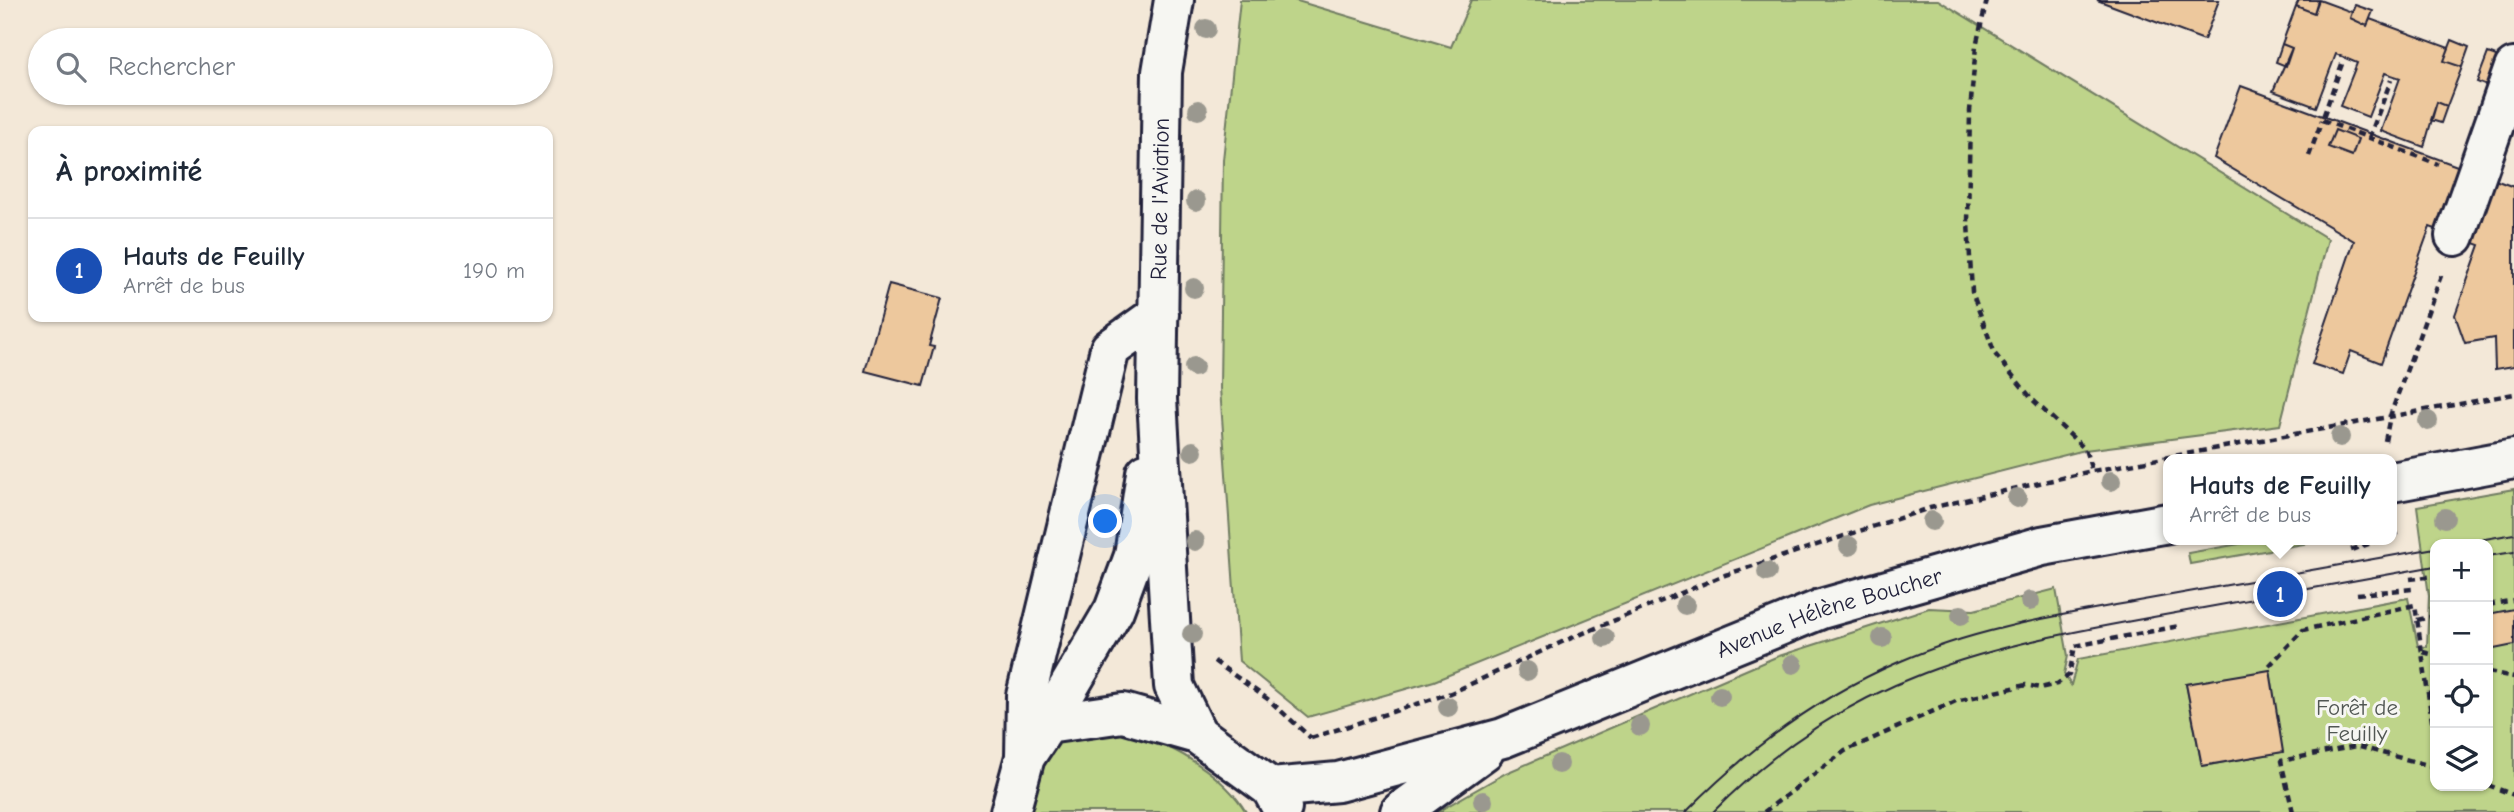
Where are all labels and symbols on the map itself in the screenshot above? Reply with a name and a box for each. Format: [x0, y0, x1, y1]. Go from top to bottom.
street label: Rue de l'Aviation [1145, 118, 1175, 280]
your location [1088, 504, 1122, 538]
street label: Avenue Hélène Boucher [1713, 561, 1946, 663]
pin: 1 [2257, 568, 2303, 620]
park label: Forêt de Feuilly [2316, 694, 2398, 747]

